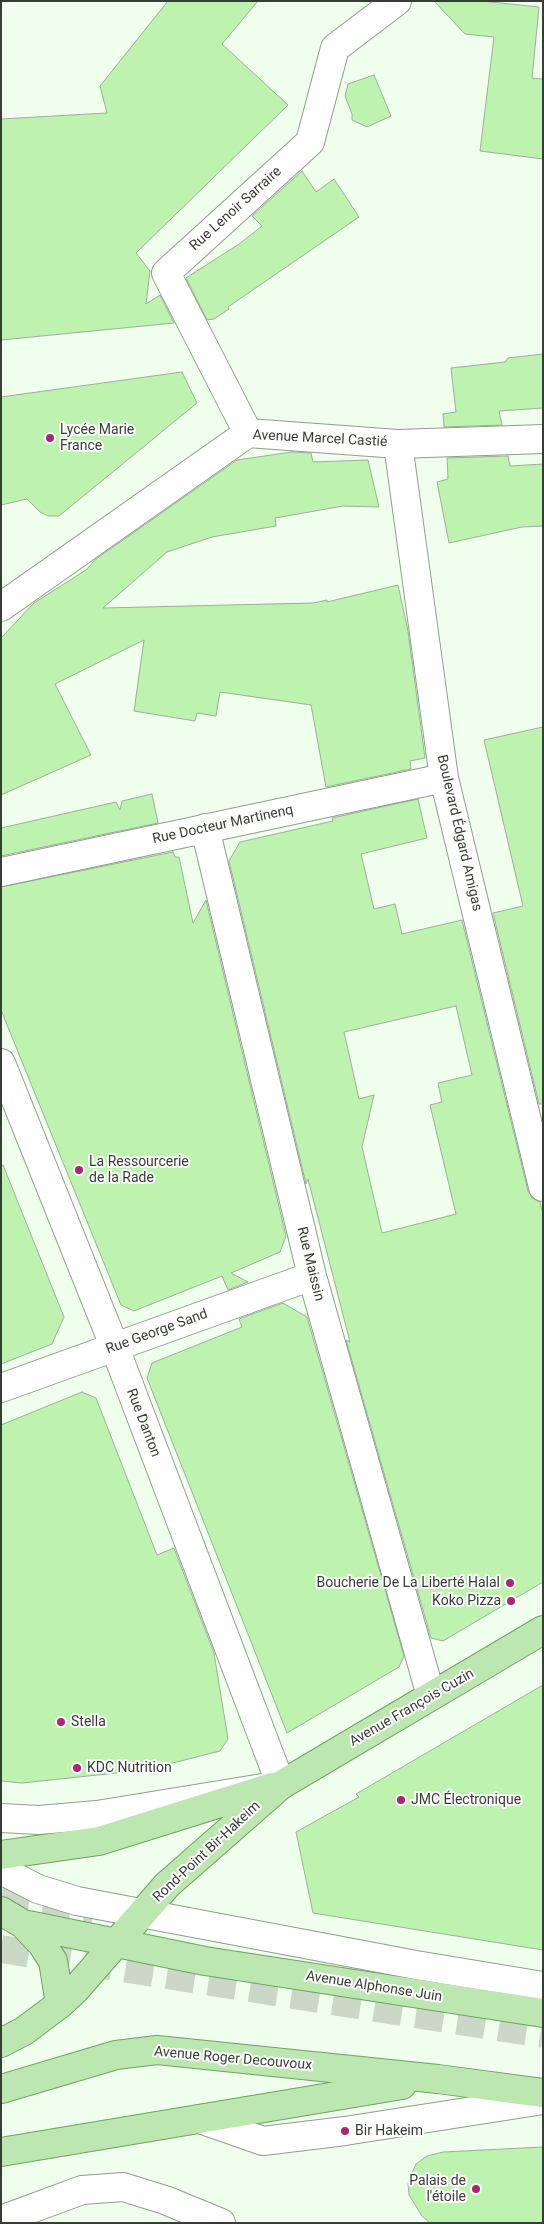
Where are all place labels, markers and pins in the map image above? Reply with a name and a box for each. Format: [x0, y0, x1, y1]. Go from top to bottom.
place label: Lycée Marie France [60, 422, 134, 454]
marker: Lycée Marie France [44, 432, 56, 444]
place label: La Ressourcerie de la Rade [89, 1154, 189, 1186]
marker: La Ressourcerie de la Rade [73, 1164, 85, 1176]
place label: Boucherie De La Liberté Halal [317, 1575, 500, 1591]
marker: Boucherie De La Liberté Halal [504, 1577, 516, 1589]
place label: Koko Pizza [432, 1593, 501, 1609]
marker: Koko Pizza [505, 1595, 517, 1607]
place label: Stella [71, 1714, 106, 1730]
marker: Stella [55, 1716, 67, 1728]
place label: KDC Nutrition [87, 1760, 172, 1776]
marker: KDC Nutrition [71, 1762, 83, 1774]
place label: JMC Électronique [411, 1792, 521, 1808]
marker: JMC Électronique [395, 1794, 407, 1806]
place label: Bir Hakeim [355, 2123, 423, 2139]
marker: Bir Hakeim [339, 2125, 351, 2137]
place label: Palais de l'étoile [409, 2173, 466, 2206]
marker: Palais de l'étoile [470, 2183, 482, 2195]

